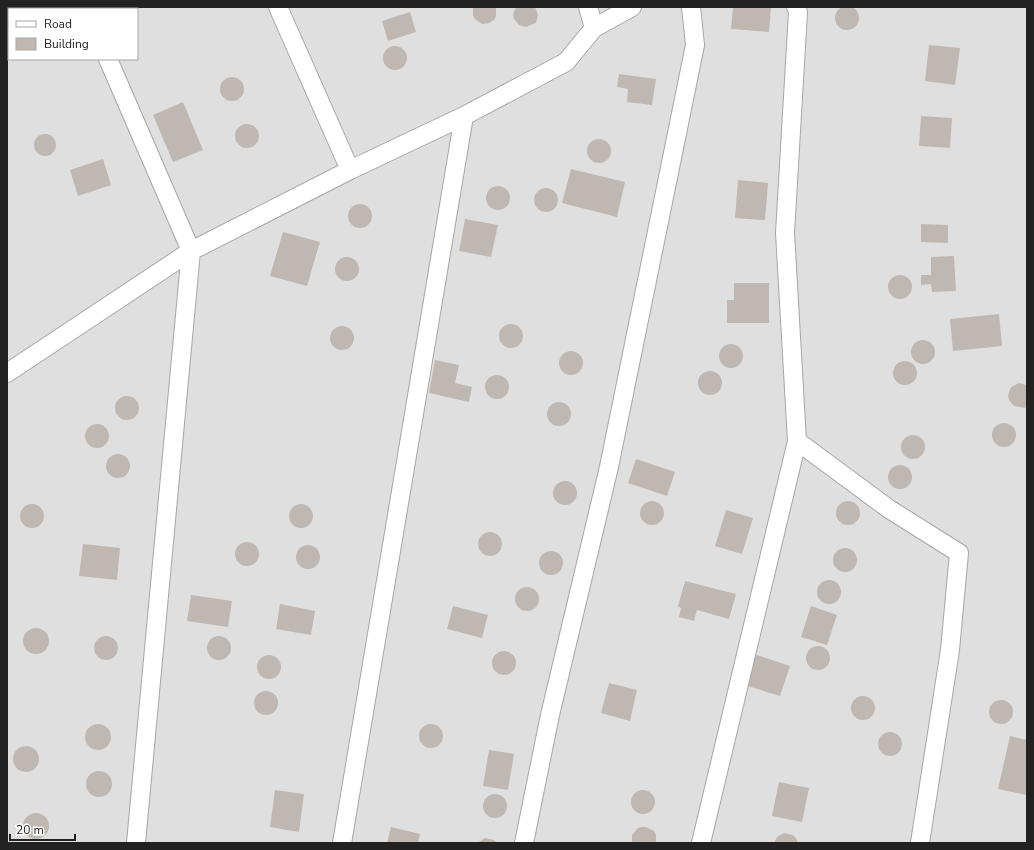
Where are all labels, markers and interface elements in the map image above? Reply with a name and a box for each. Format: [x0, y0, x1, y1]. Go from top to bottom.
legend [8, 8, 138, 60]
text: Road [44, 16, 72, 32]
text: Building [44, 36, 89, 52]
scale bar [10, 816, 75, 842]
text: 20 m [16, 822, 44, 838]

